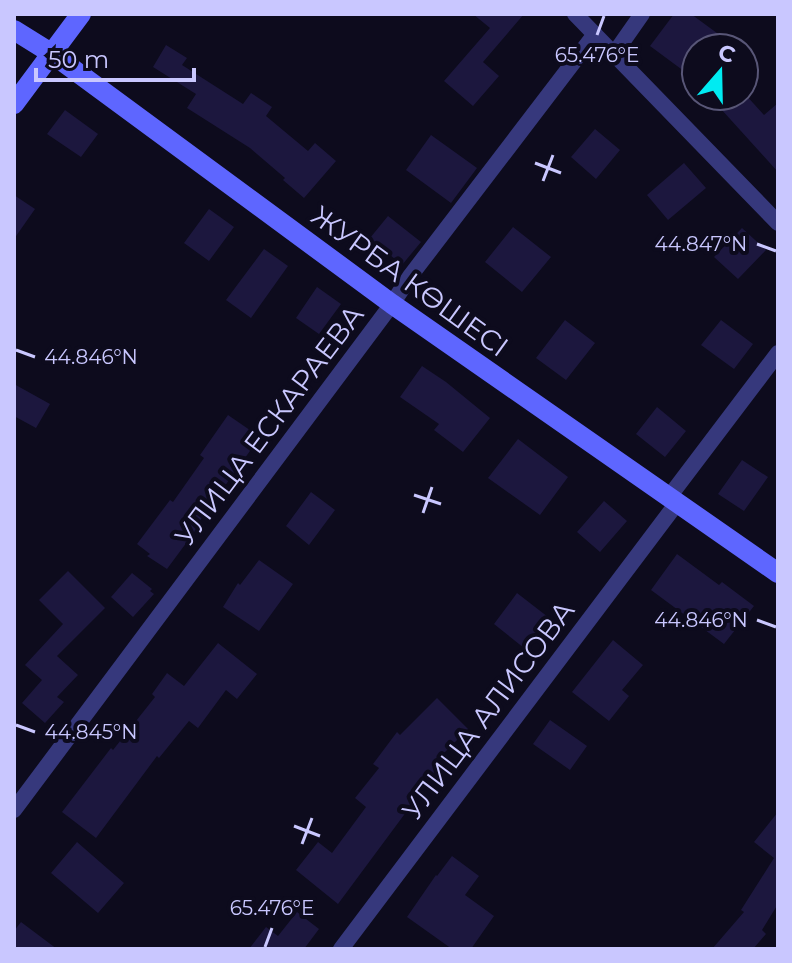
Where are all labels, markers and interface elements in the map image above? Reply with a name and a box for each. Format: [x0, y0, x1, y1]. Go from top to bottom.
scale bar [36, 32, 194, 82]
north arrow [680, 32, 760, 112]
text: С [715, 38, 739, 69]
text: 65.476°E [555, 43, 639, 67]
text: 50 m [48, 45, 109, 74]
street label: ЖУРБА КӨШЕСІ [305, 198, 515, 364]
text: 44.847°N [655, 232, 747, 256]
street label: УЛИЦА ЕСКАРАЕВА [167, 298, 371, 552]
text: 44.846°N [44, 345, 138, 369]
street label: УЛИЦА АЛИСОВА [395, 594, 581, 826]
text: 44.846°N [654, 608, 748, 632]
text: 44.845°N [45, 720, 137, 744]
text: 65.476°E [230, 896, 314, 920]

